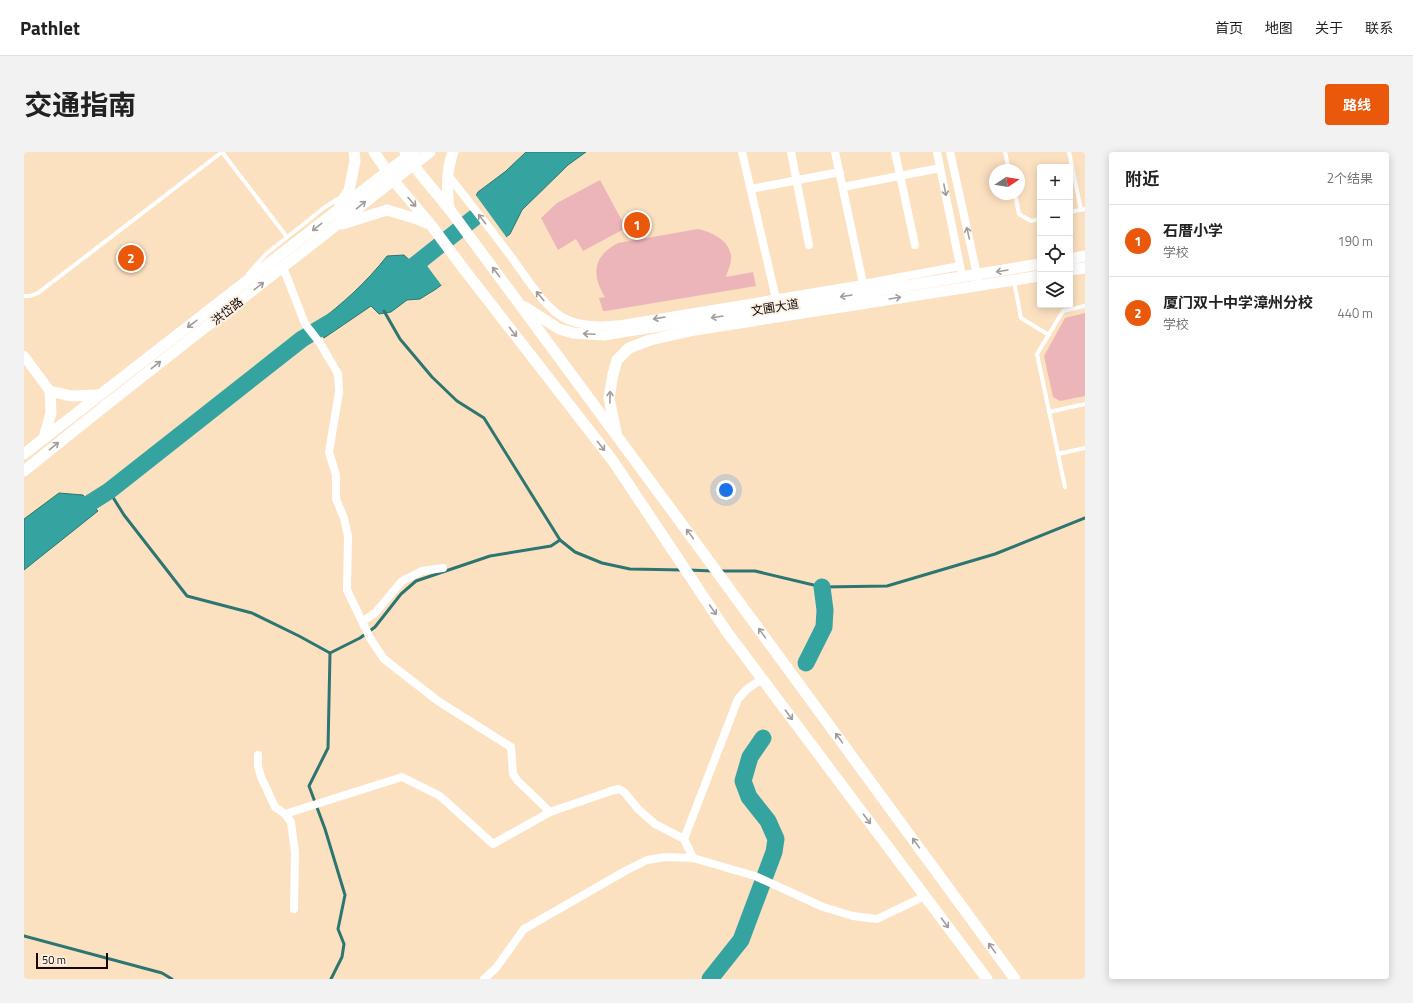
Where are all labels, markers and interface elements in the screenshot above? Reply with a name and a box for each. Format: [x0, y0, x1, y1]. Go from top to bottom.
text: Pathlet [20, 13, 80, 42]
text: 首页 [1215, 17, 1243, 38]
text: 地图 [1265, 17, 1293, 38]
text: 关于 [1315, 17, 1343, 38]
text: 联系 [1365, 17, 1393, 38]
text: 交通指南 [24, 83, 136, 126]
button: 路线 [1325, 84, 1389, 125]
north arrow [989, 164, 1025, 200]
map controls [1037, 164, 1073, 308]
button: + [1037, 164, 1073, 200]
text: 附近 [1125, 166, 1159, 192]
text: 2个结果 [1327, 168, 1373, 188]
one-way arrow [941, 183, 949, 196]
one-way arrow [408, 197, 417, 207]
button: − [1037, 200, 1073, 236]
one-way arrow [356, 201, 367, 210]
pin: 1 [624, 210, 650, 240]
one-way arrow [478, 214, 487, 225]
text: 石厝小学 [1163, 219, 1223, 242]
one-way arrow [312, 223, 323, 231]
one-way arrow [963, 227, 971, 240]
text: 1 [1134, 231, 1142, 251]
text: 190 m [1337, 231, 1373, 251]
button: locate [1037, 236, 1073, 272]
text: 学校 [1163, 242, 1189, 262]
pin: 2 [118, 243, 144, 273]
one-way arrow [491, 267, 500, 278]
one-way arrow [996, 267, 1009, 275]
button: layers [1037, 272, 1073, 308]
one-way arrow [253, 281, 264, 290]
one-way arrow [536, 290, 545, 301]
text: 厦门双十中学漳州分校 [1163, 291, 1313, 314]
street label: 洪岱路 [207, 292, 247, 330]
one-way arrow [840, 292, 853, 300]
street label: 文圃大道 [750, 294, 800, 320]
one-way arrow [888, 294, 901, 302]
text: 2 [1134, 303, 1142, 323]
text: 440 m [1337, 303, 1373, 323]
one-way arrow [711, 313, 724, 321]
one-way arrow [653, 314, 666, 322]
text: 学校 [1163, 314, 1189, 334]
one-way arrow [187, 320, 198, 328]
one-way arrow [509, 327, 517, 338]
one-way arrow [583, 331, 596, 338]
one-way arrow [151, 361, 162, 369]
one-way arrow [606, 390, 614, 403]
one-way arrow [597, 441, 605, 452]
one-way arrow [49, 442, 60, 450]
your location [716, 480, 736, 500]
one-way arrow [686, 529, 694, 540]
one-way arrow [709, 604, 717, 616]
one-way arrow [758, 627, 766, 638]
one-way arrow [785, 709, 794, 720]
one-way arrow [835, 732, 843, 743]
one-way arrow [863, 813, 872, 824]
one-way arrow [911, 837, 920, 848]
one-way arrow [941, 917, 950, 928]
one-way arrow [988, 942, 997, 953]
scale bar [36, 951, 108, 970]
text: 50 m [42, 952, 66, 968]

